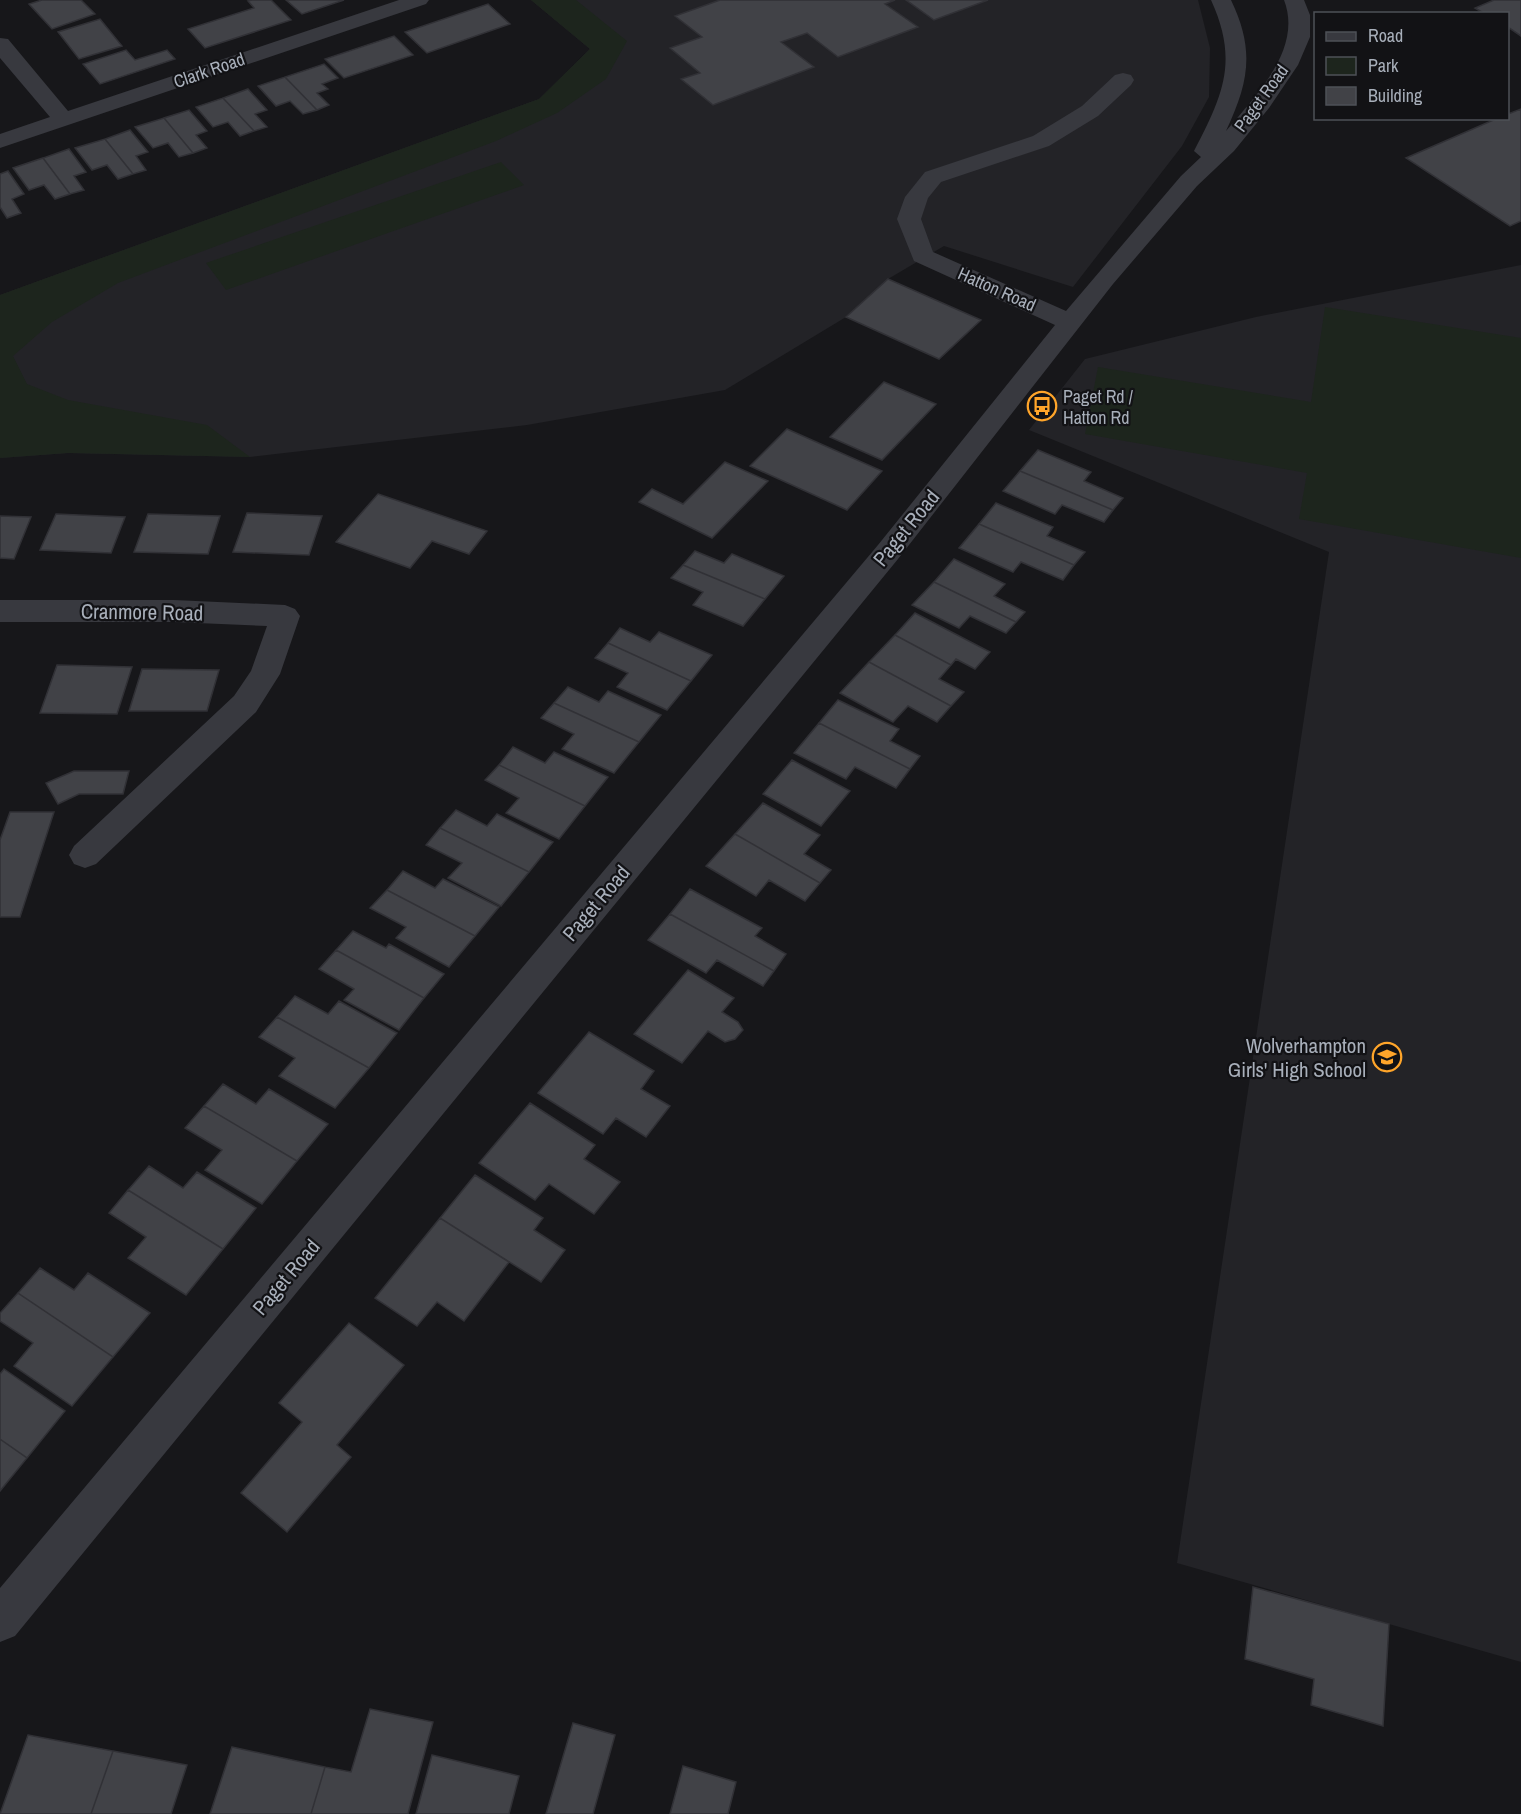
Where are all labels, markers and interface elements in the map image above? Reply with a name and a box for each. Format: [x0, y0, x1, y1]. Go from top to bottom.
legend [1314, 12, 1509, 120]
text: Road [1368, 23, 1403, 48]
street label: Clark Road [170, 46, 248, 94]
text: Park [1368, 53, 1399, 78]
street label: Paget Road [1228, 59, 1294, 137]
text: Building [1368, 83, 1423, 108]
street label: Hatton Road [954, 261, 1040, 317]
place label: Paget Rd / Hatton Rd [1063, 384, 1134, 430]
bus stop icon: Paget Rd / Hatton Rd [1026, 390, 1058, 422]
street label: Paget Road [866, 484, 946, 572]
street label: Cranmore Road [81, 596, 203, 628]
street label: Paget Road [556, 859, 636, 947]
place label: Wolverhampton Girls' High School [1228, 1031, 1366, 1084]
school or university icon: Wolverhampton Girls' High School [1371, 1041, 1403, 1073]
street label: Paget Road [246, 1233, 326, 1321]

